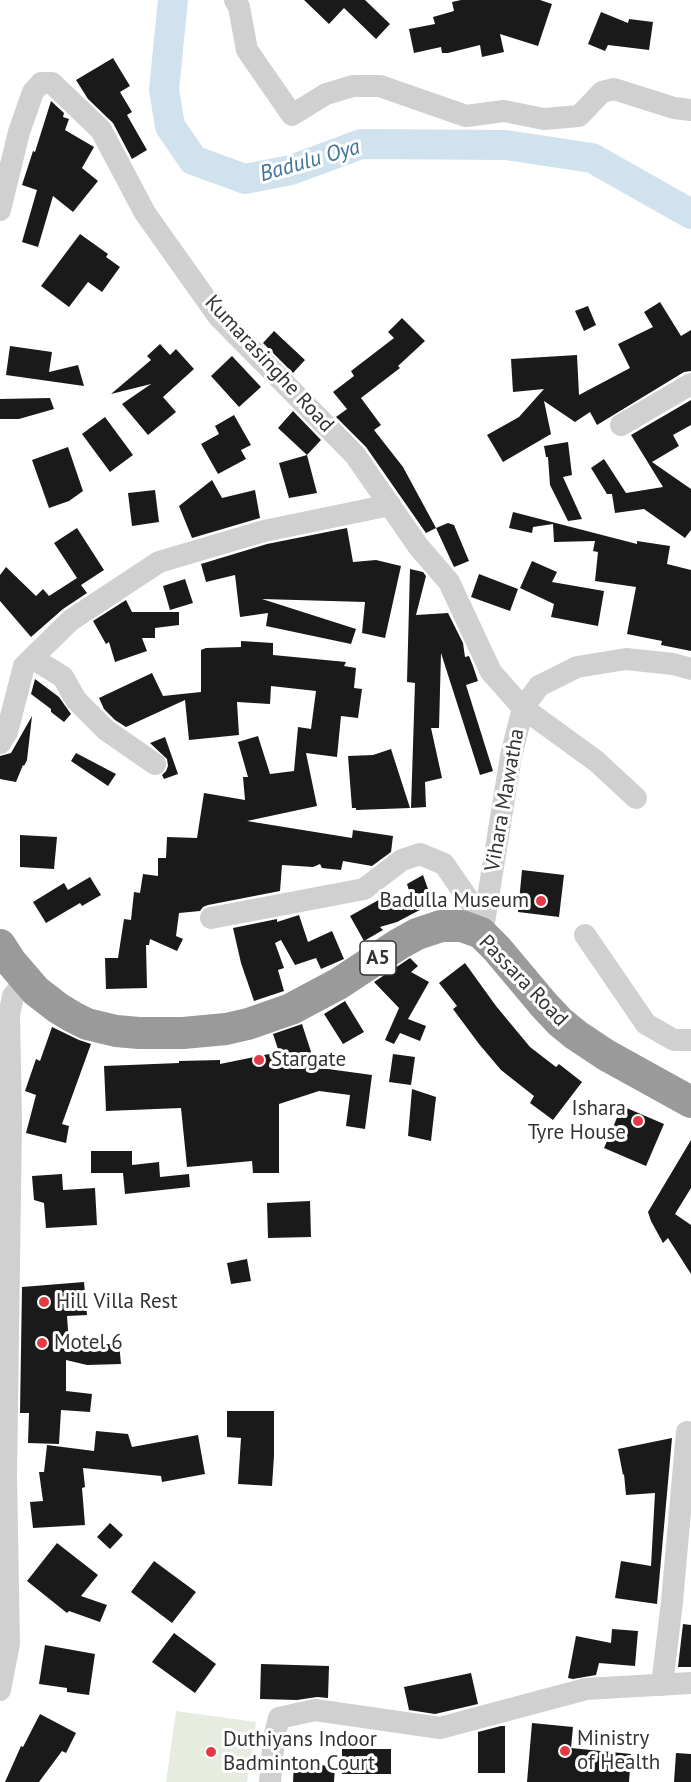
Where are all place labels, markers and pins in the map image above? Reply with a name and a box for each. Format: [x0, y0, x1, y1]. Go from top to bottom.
place label: Badulla Museum [380, 888, 529, 914]
marker: Badulla Museum [534, 894, 548, 908]
place label: Stargate [271, 1047, 346, 1073]
marker: Stargate [252, 1053, 266, 1067]
place label: Ishara Tyre House [528, 1096, 626, 1146]
marker: Ishara Tyre House [631, 1114, 645, 1128]
place label: Hill Villa Rest [56, 1289, 178, 1315]
marker: Hill Villa Rest [37, 1295, 51, 1309]
place label: Motel 6 [54, 1330, 123, 1356]
marker: Motel 6 [35, 1336, 49, 1350]
place label: Ministry of Health [577, 1726, 660, 1776]
place label: Duthiyans Indoor Badminton Court [223, 1727, 377, 1777]
marker: Ministry of Health [558, 1744, 572, 1758]
marker: Duthiyans Indoor Badminton Court [204, 1745, 218, 1759]

